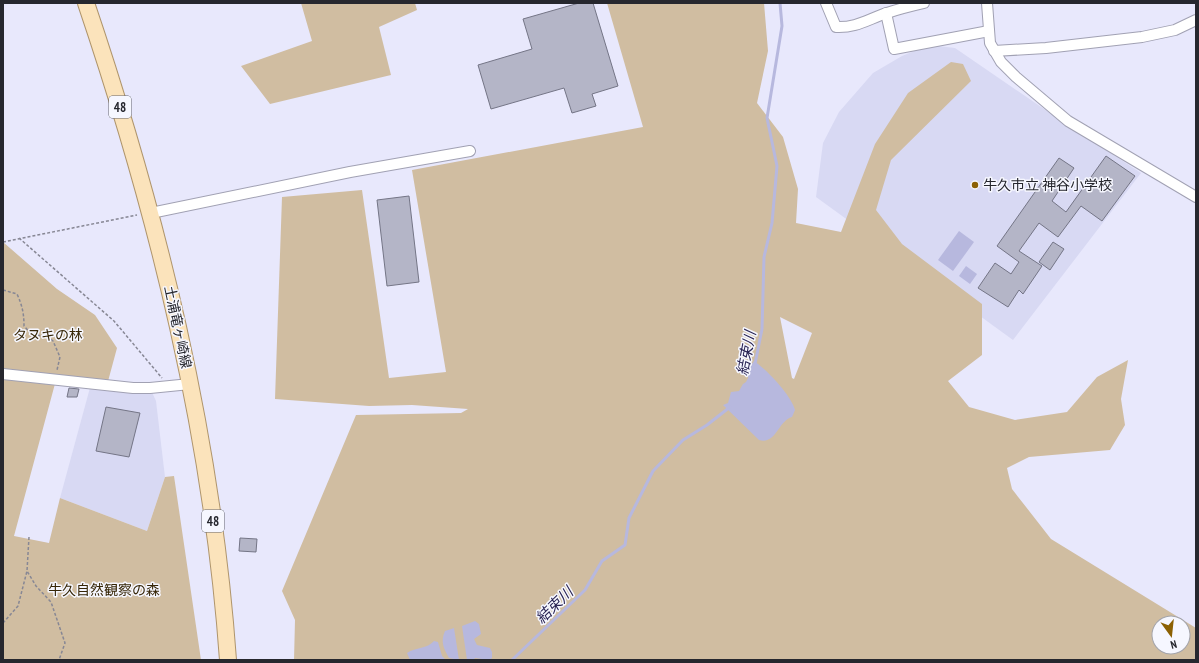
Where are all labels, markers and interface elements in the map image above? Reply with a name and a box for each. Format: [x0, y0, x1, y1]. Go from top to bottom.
road number: 48 [109, 96, 131, 118]
place label: 牛久市立 神谷小学校 [983, 176, 1112, 194]
marker: 牛久市立 神谷小学校 [970, 180, 980, 190]
street label: 土浦竜ヶ崎線 [160, 284, 196, 370]
park label: タヌキの林 [13, 326, 83, 344]
water label: 結束川 [732, 327, 760, 377]
road number: 48 [202, 510, 224, 532]
park label: 牛久自然観察の森 [48, 581, 160, 599]
water label: 結束川 [531, 581, 578, 627]
north arrow [1151, 615, 1191, 655]
text: N [1169, 637, 1178, 652]

